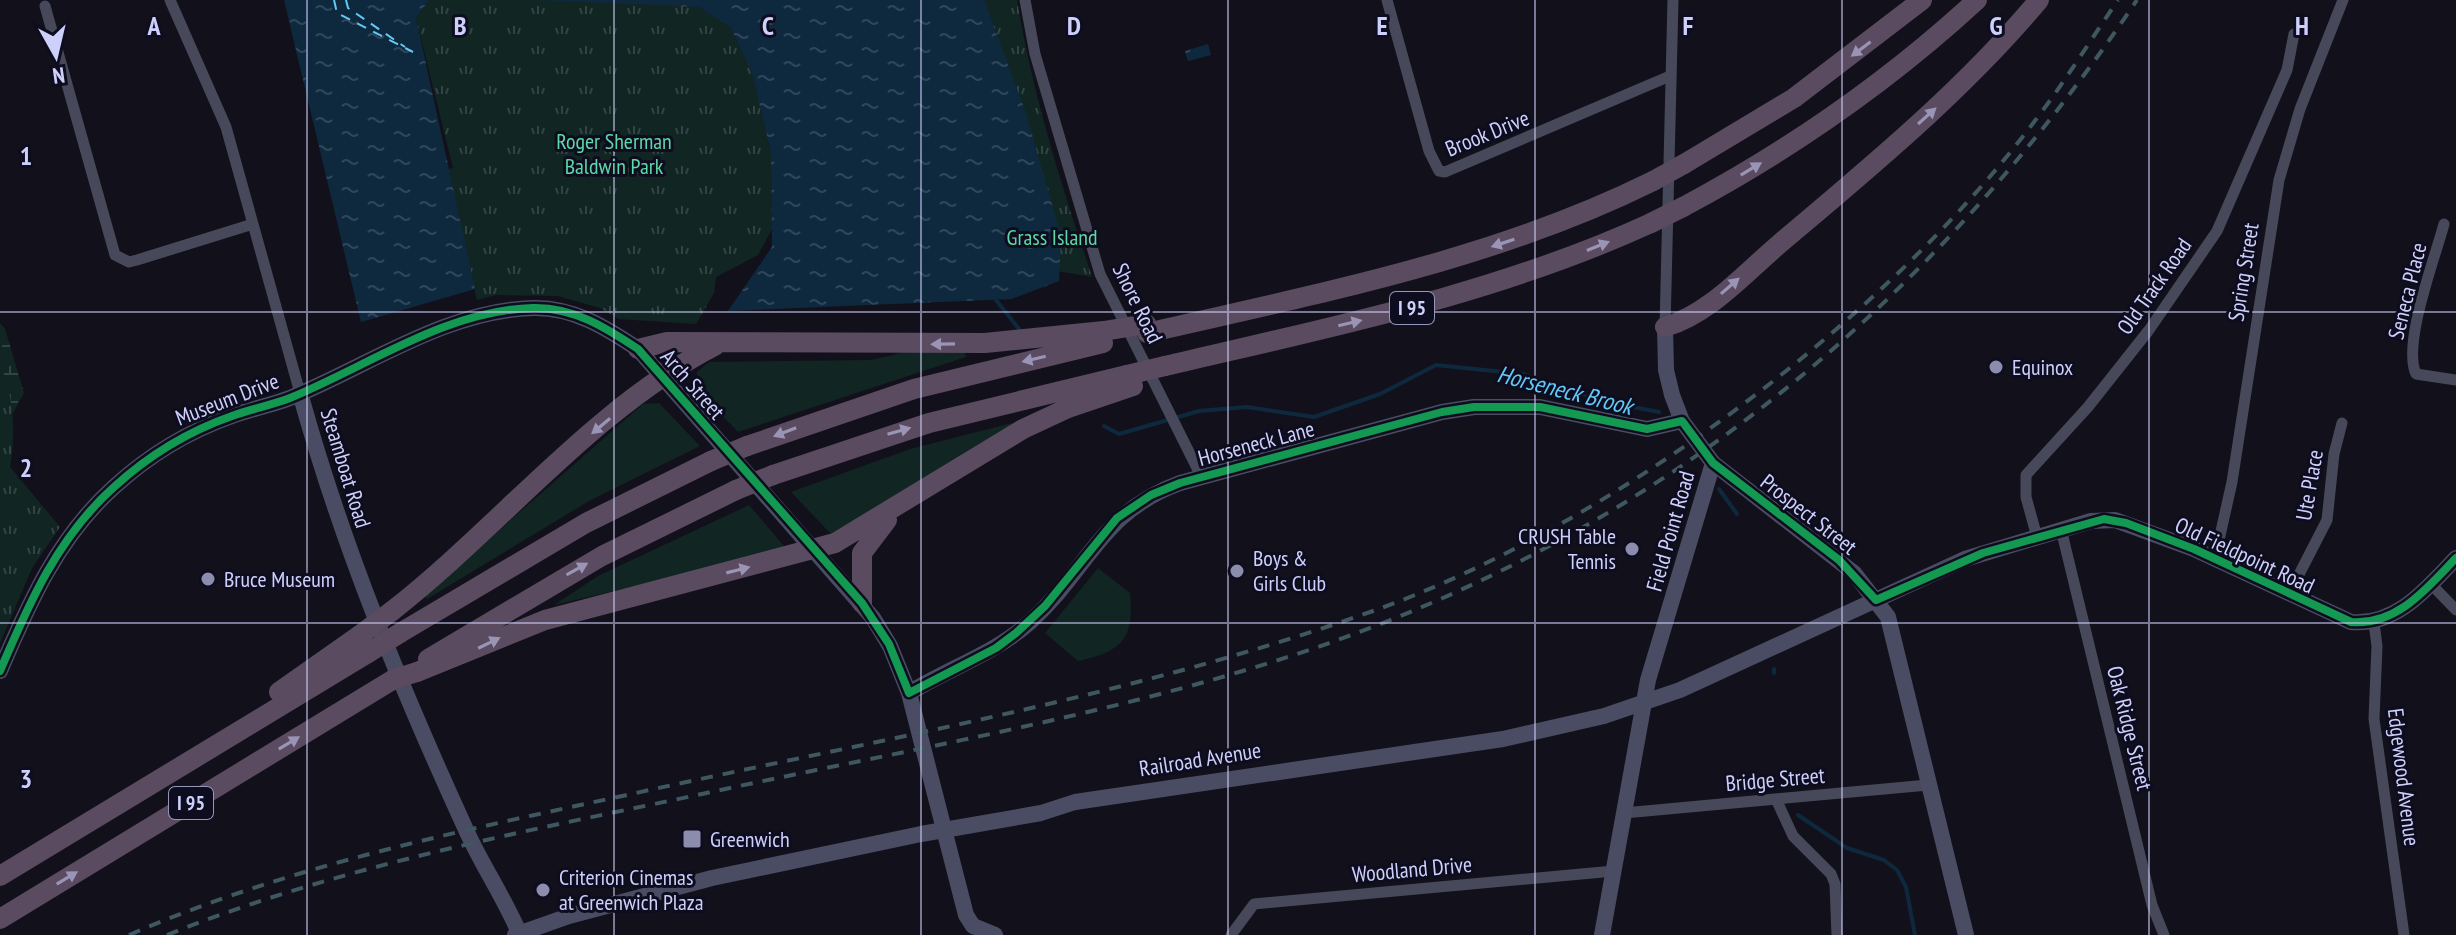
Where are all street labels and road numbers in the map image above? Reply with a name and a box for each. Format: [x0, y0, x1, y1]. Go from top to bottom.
street label: Brook Drive [1441, 104, 1533, 162]
street label: Spring Street [2221, 221, 2265, 323]
street label: Old Track Road [2111, 232, 2197, 340]
street label: Seneca Place [2381, 240, 2433, 342]
street label: Shore Road [1107, 258, 1169, 348]
road number: I 95 [1390, 292, 1434, 324]
street label: Arch Street [655, 343, 731, 425]
street label: Museum Drive [171, 366, 283, 432]
street label: Steamboat Road [315, 405, 377, 531]
street label: Horseneck Lane [1195, 414, 1317, 472]
street label: Ute Place [2289, 447, 2329, 523]
street label: Field Point Road [1639, 468, 1701, 594]
street label: Prospect Street [1755, 468, 1863, 560]
street label: Old Fieldpoint Road [2171, 510, 2319, 600]
street label: Oak Ridge Street [2101, 663, 2159, 793]
street label: Edgewood Avenue [2382, 707, 2426, 847]
street label: Railroad Avenue [1137, 736, 1263, 782]
street label: Bridge Street [1724, 761, 1826, 797]
road number: I 95 [169, 787, 213, 819]
street label: Woodland Drive [1351, 850, 1473, 888]

